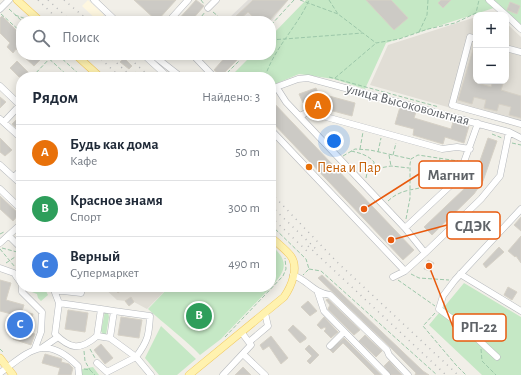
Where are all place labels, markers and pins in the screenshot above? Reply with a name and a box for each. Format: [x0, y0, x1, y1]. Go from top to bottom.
pin: A [305, 91, 331, 121]
place label: Пена и Пар [317, 161, 381, 175]
callout: Магнит [419, 161, 482, 188]
marker: Пена и Пар [304, 162, 314, 172]
callout: СДЭК [447, 212, 500, 239]
pin: B [186, 301, 212, 331]
pin: C [7, 310, 33, 340]
callout: РП-22 [453, 314, 506, 341]

